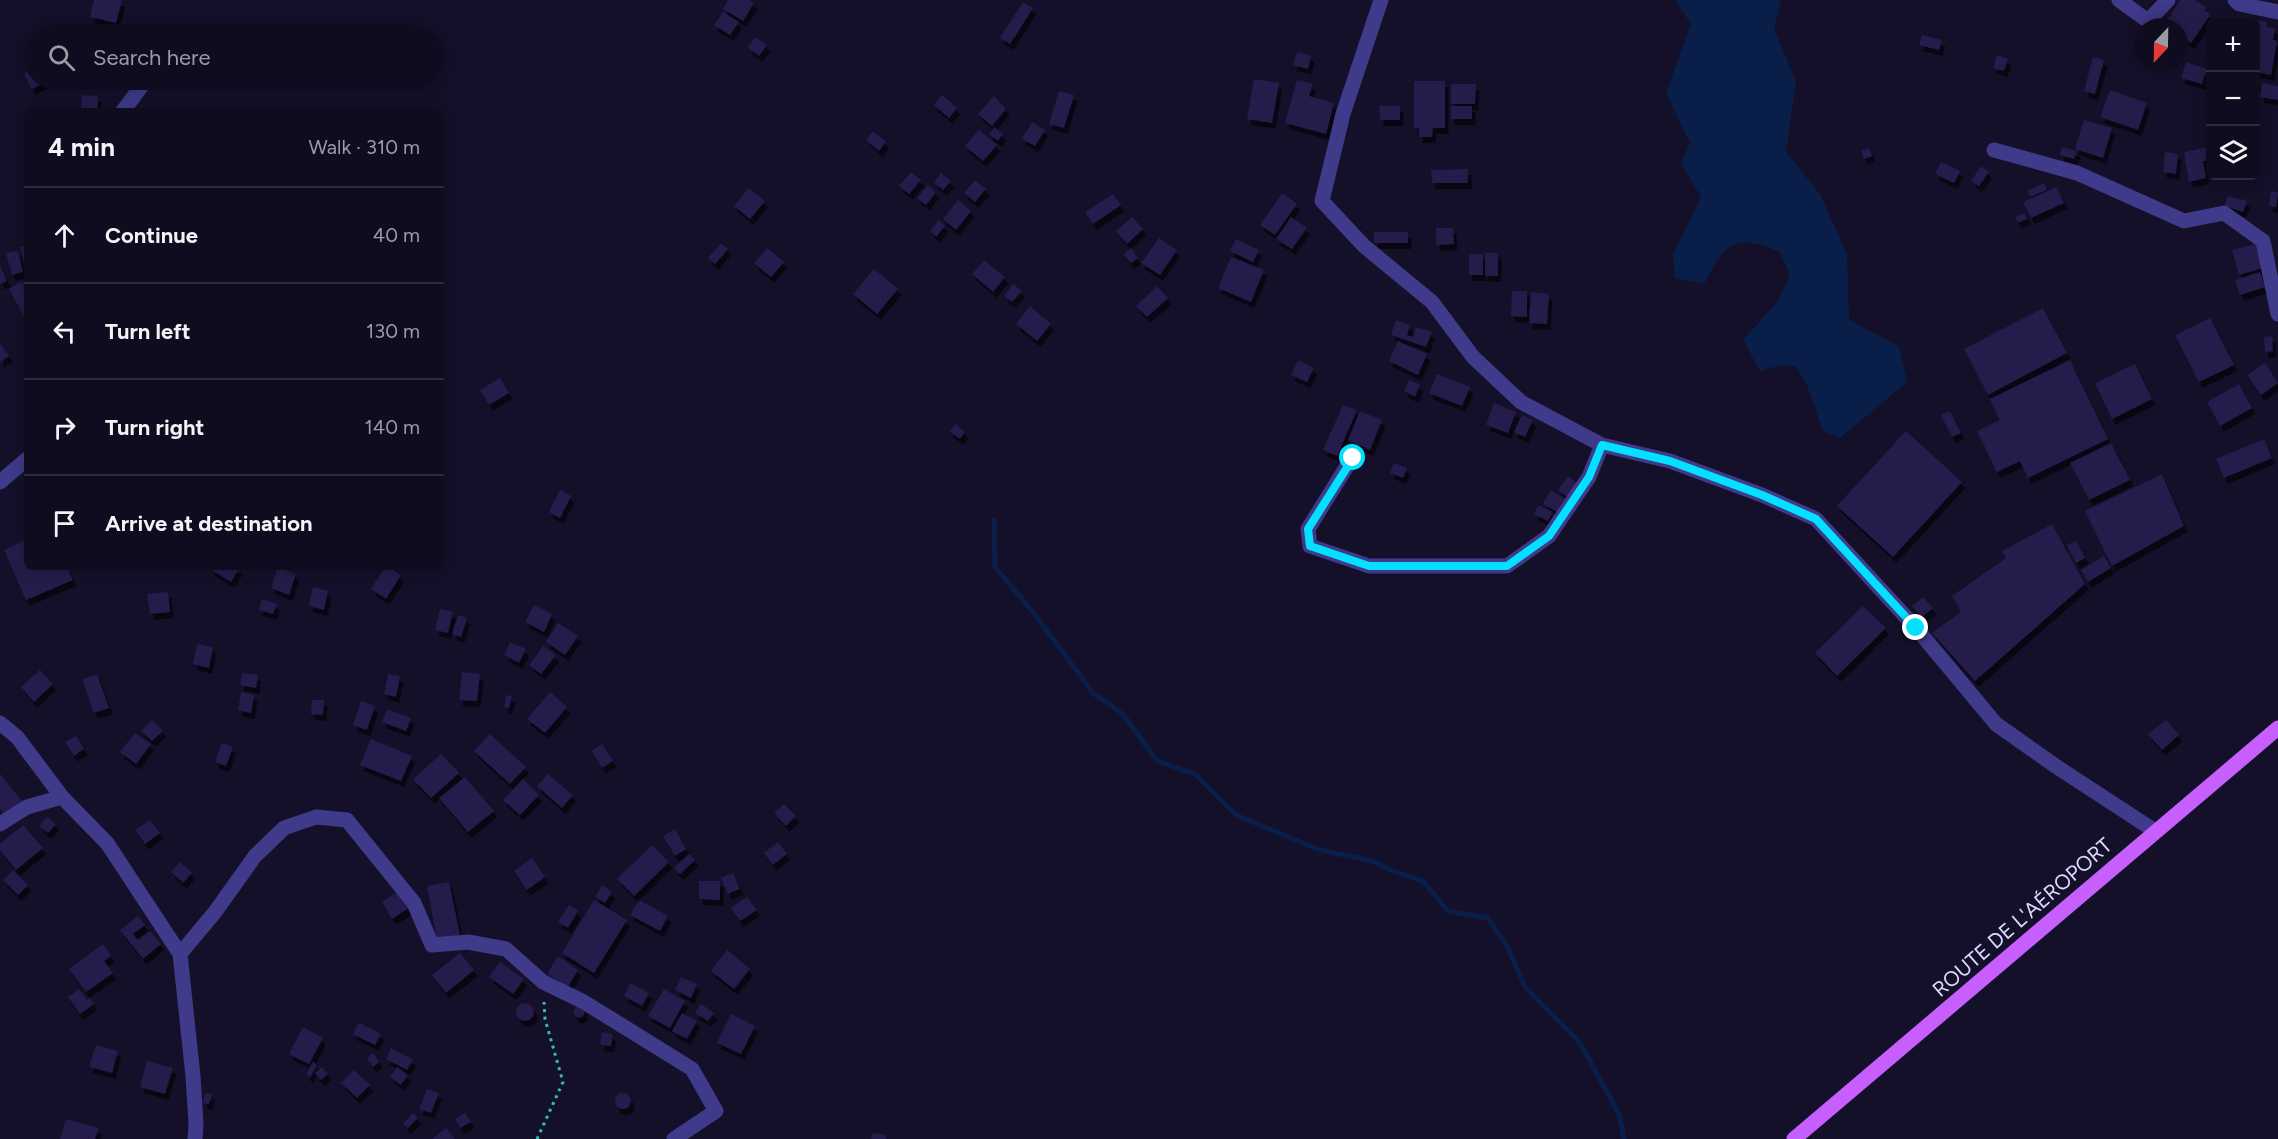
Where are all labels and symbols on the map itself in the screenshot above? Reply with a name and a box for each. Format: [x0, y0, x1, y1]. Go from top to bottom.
north arrow [2134, 18, 2188, 72]
route start [1339, 444, 1365, 470]
route end [1902, 614, 1928, 640]
street label: ROUTE DE L'AÉROPORT [1927, 832, 2117, 1002]

